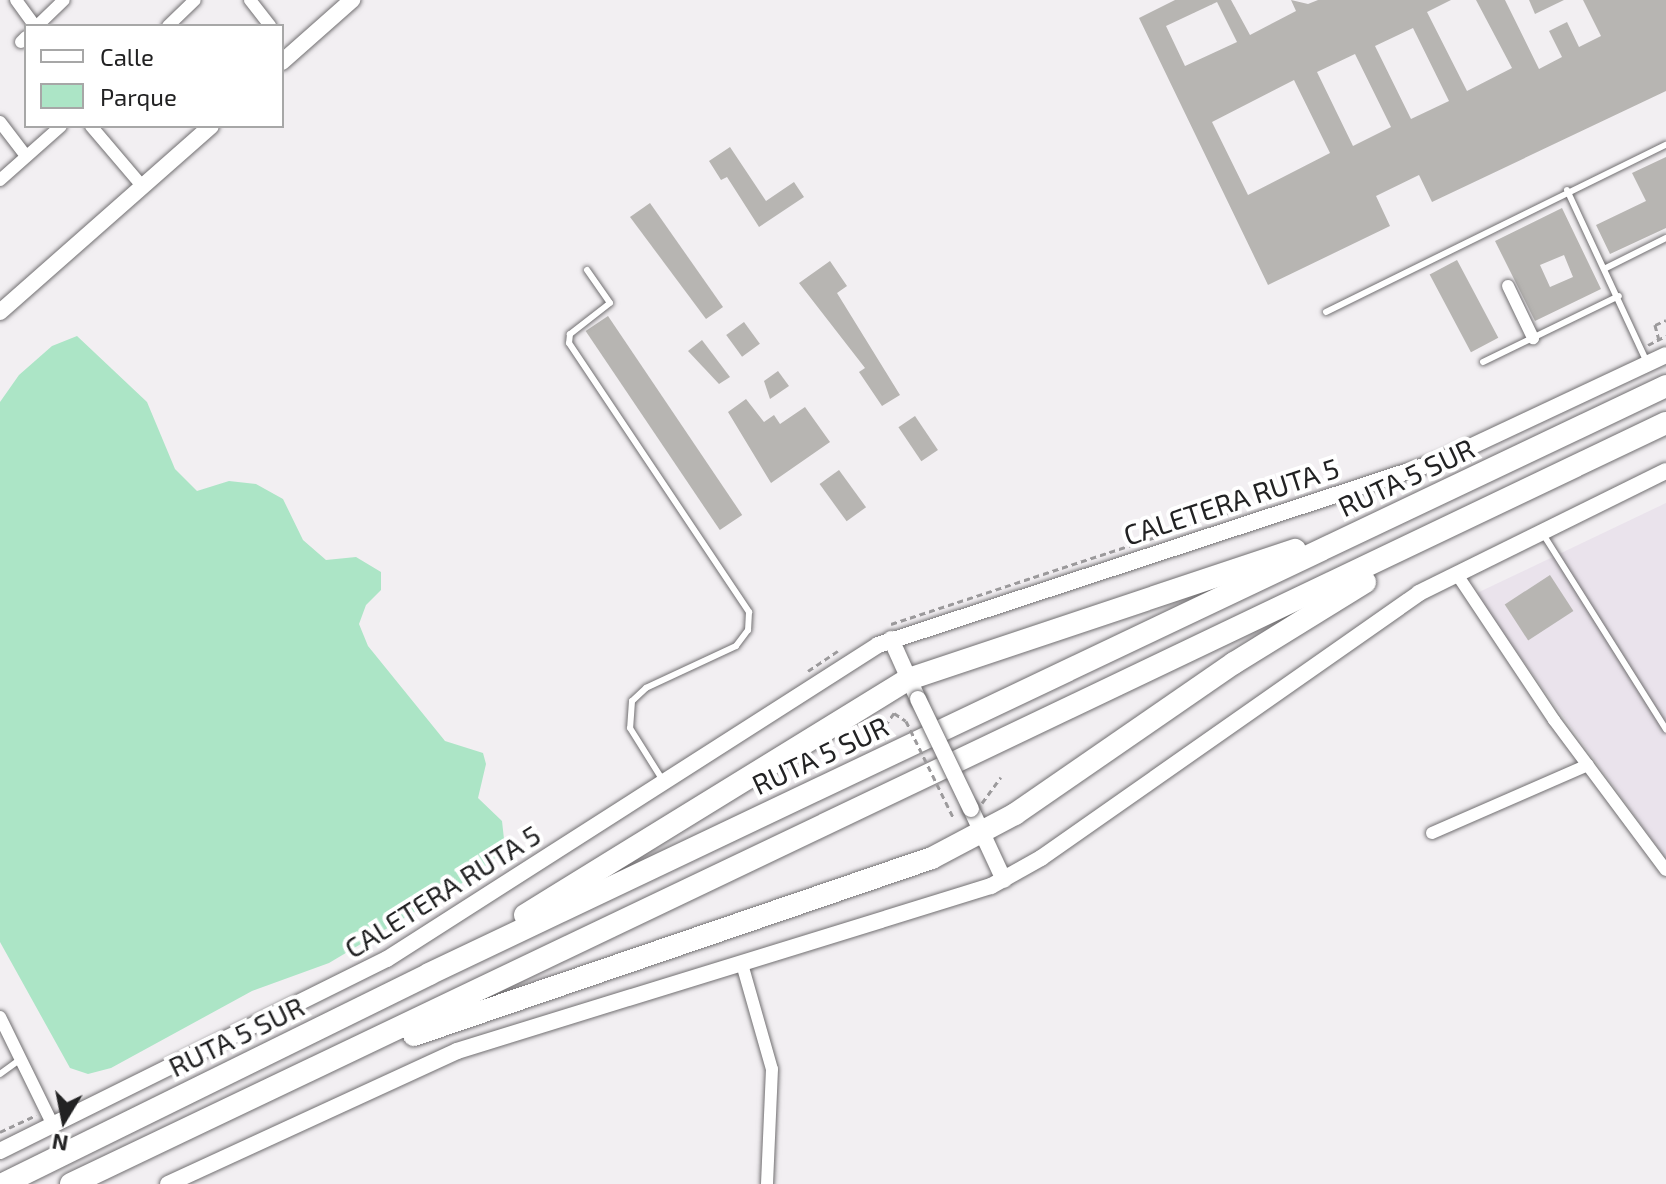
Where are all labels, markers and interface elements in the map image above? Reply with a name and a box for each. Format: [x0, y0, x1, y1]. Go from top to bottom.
legend [24, 24, 284, 128]
text: Calle [100, 42, 154, 71]
text: Parque [100, 82, 177, 111]
street label: RUTA 5 SUR [1332, 431, 1480, 523]
street label: CALETERA RUTA 5 [1119, 450, 1343, 552]
street label: RUTA 5 SUR [746, 709, 894, 801]
street label: CALETERA RUTA 5 [337, 817, 547, 965]
street label: RUTA 5 SUR [163, 989, 309, 1083]
north arrow [24, 1080, 104, 1160]
text: N [50, 1129, 70, 1158]

